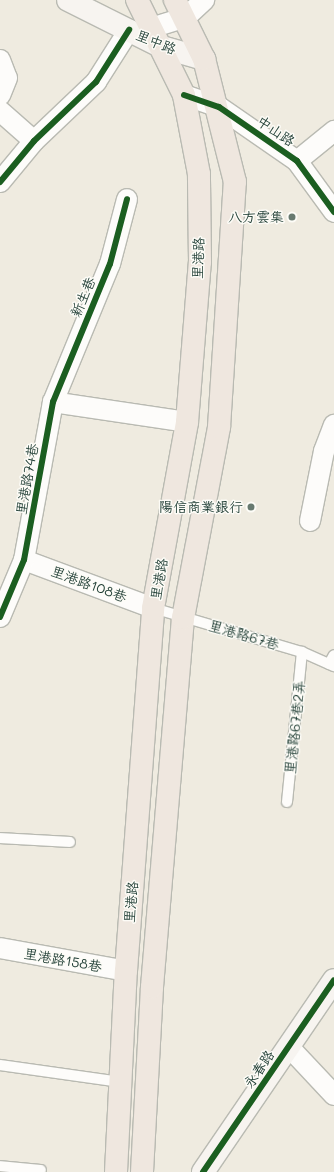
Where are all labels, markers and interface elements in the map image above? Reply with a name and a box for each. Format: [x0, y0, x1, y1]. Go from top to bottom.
street label: 里中路 [133, 26, 179, 58]
street label: 中山路 [254, 112, 298, 150]
place label: 八方雲集 [228, 209, 284, 225]
marker: 八方雲集 [287, 212, 297, 222]
street label: 里港路 [189, 237, 207, 279]
street label: 新生巷 [67, 274, 99, 320]
street label: 里港路74巷 [12, 442, 42, 516]
place label: 陽信商業銀行 [159, 499, 243, 515]
marker: 陽信商業銀行 [246, 502, 256, 512]
street label: 里港路 [147, 557, 171, 601]
street label: 里港路108巷 [49, 563, 129, 605]
street label: 里港路67巷 [207, 617, 281, 653]
street label: 里港路67巷2弄 [282, 679, 308, 775]
street label: 里港路 [121, 880, 141, 924]
street label: 里港路158巷 [23, 945, 103, 975]
street label: 永春路 [240, 1047, 278, 1091]

